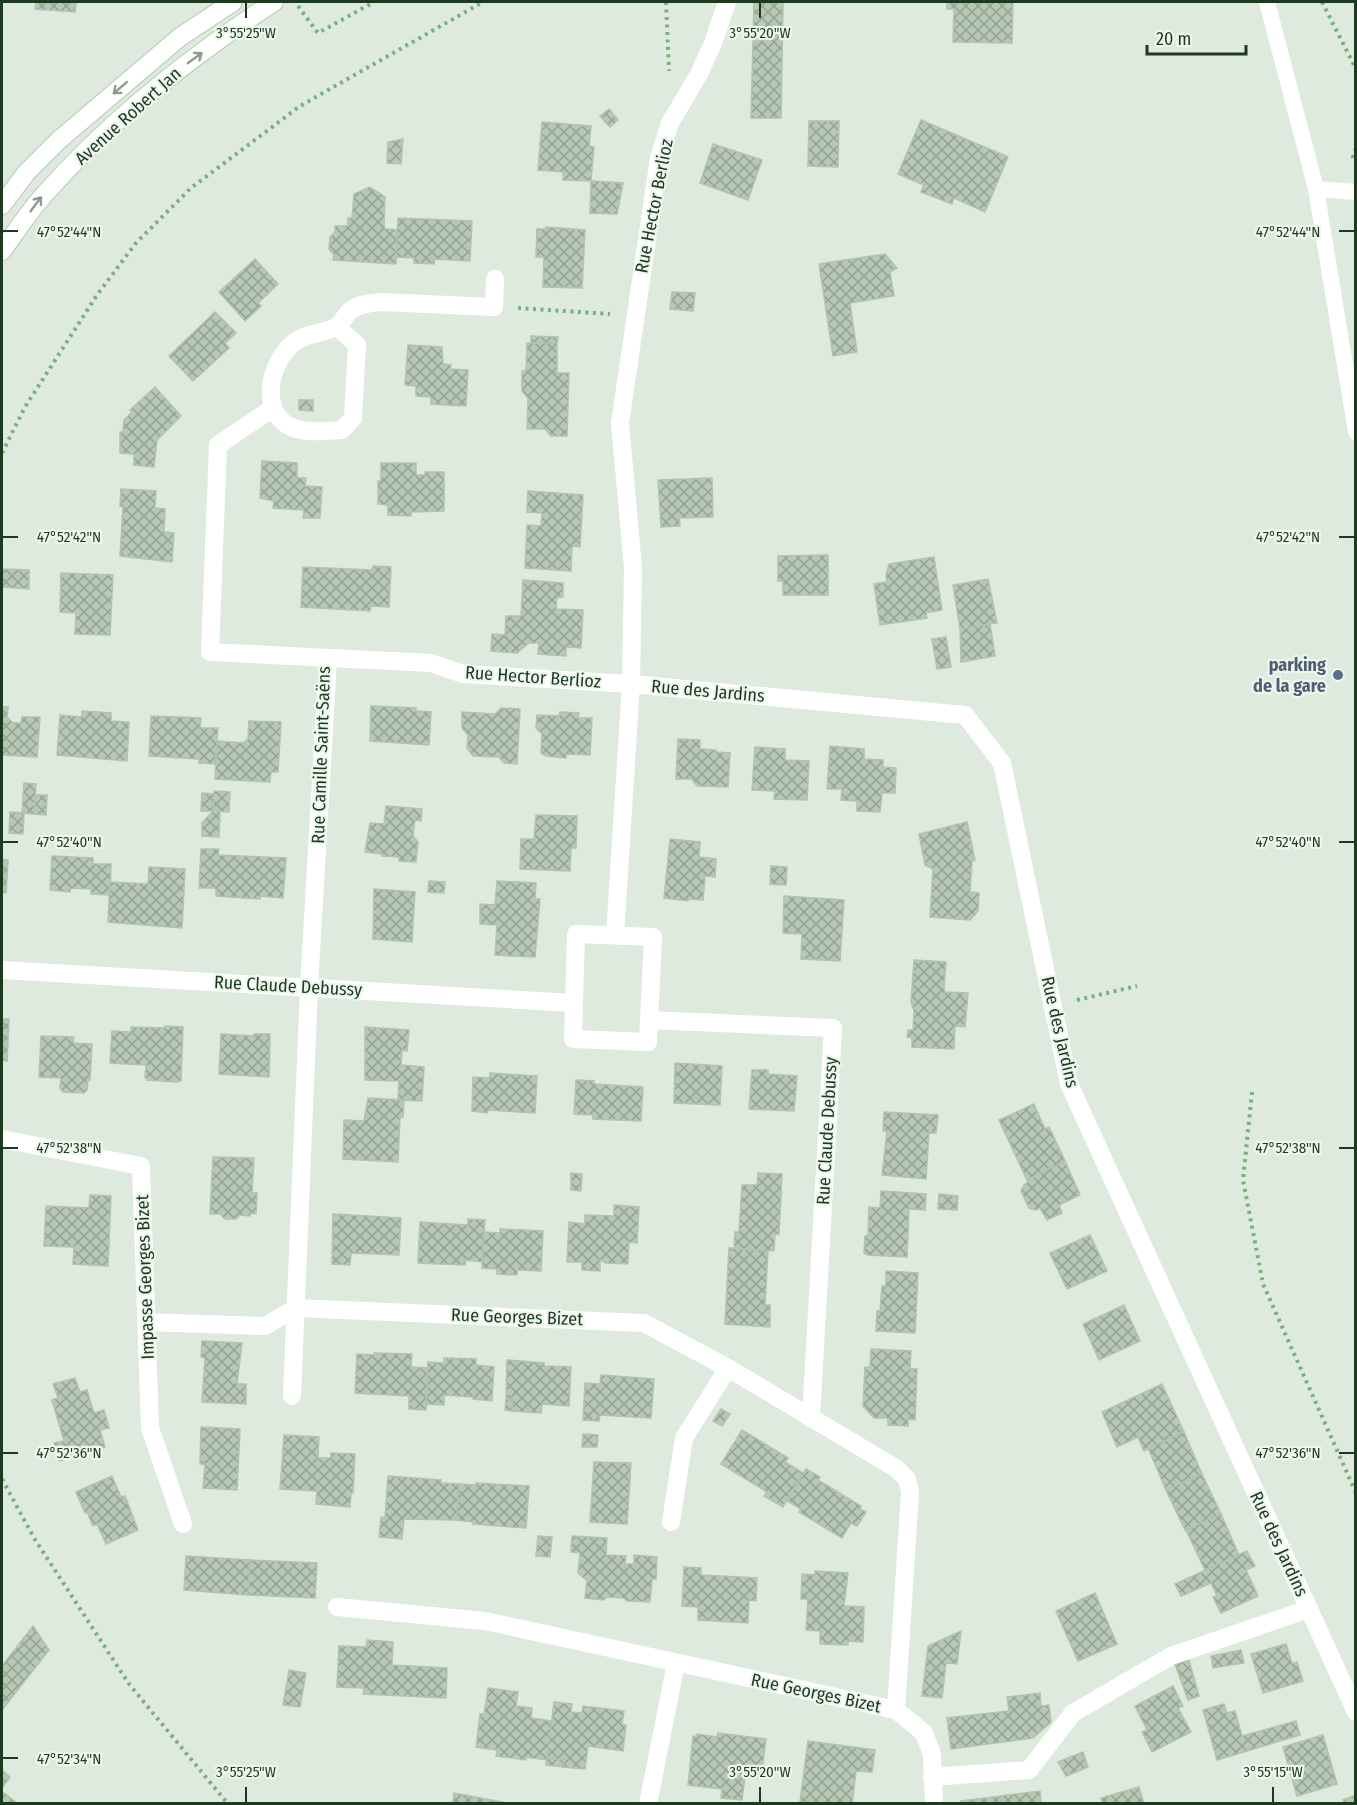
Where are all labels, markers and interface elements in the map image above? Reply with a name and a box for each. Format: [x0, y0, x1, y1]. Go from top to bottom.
scale bar [1147, 18, 1246, 56]
text: 3°55'25"W [216, 24, 276, 42]
text: 3°55'20"W [729, 24, 791, 42]
text: 20 m [1156, 28, 1191, 50]
one-way arrow [186, 52, 202, 65]
street label: Avenue Robert Jan [70, 63, 186, 169]
one-way arrow [113, 81, 128, 95]
street label: Rue Hector Berlioz [630, 137, 678, 275]
one-way arrow [30, 197, 43, 213]
text: 47°52'44"N [37, 223, 101, 241]
text: 47°52'44"N [1256, 223, 1320, 241]
text: 47°52'42"N [37, 528, 101, 546]
text: 47°52'42"N [1256, 528, 1320, 546]
place label: parking de la gare [1253, 654, 1326, 697]
street label: Rue Hector Berlioz [464, 661, 602, 693]
street label: Rue Camille Saint-Saëns [307, 666, 335, 844]
marker: parking de la gare [1331, 668, 1345, 682]
street label: Rue des Jardins [650, 675, 766, 707]
text: 47°52'40"N [36, 833, 102, 851]
text: 47°52'40"N [1255, 833, 1321, 851]
street label: Rue Claude Debussy [213, 971, 363, 1001]
street label: Rue des Jardins [1036, 974, 1084, 1090]
street label: Rue Claude Debussy [812, 1056, 842, 1206]
text: 47°52'38"N [36, 1139, 102, 1157]
text: 47°52'38"N [1255, 1139, 1321, 1157]
street label: Impasse Georges Bizet [131, 1194, 159, 1360]
street label: Rue Georges Bizet [451, 1304, 584, 1330]
text: 47°52'36"N [36, 1444, 102, 1462]
text: 47°52'36"N [1255, 1444, 1321, 1462]
street label: Rue des Jardins [1245, 1488, 1313, 1600]
street label: Rue Georges Bizet [749, 1668, 883, 1718]
text: 47°52'34"N [37, 1750, 101, 1768]
text: 3°55'25"W [216, 1763, 276, 1781]
text: 3°55'20"W [729, 1763, 791, 1781]
text: 3°55'15"W [1243, 1763, 1303, 1781]

